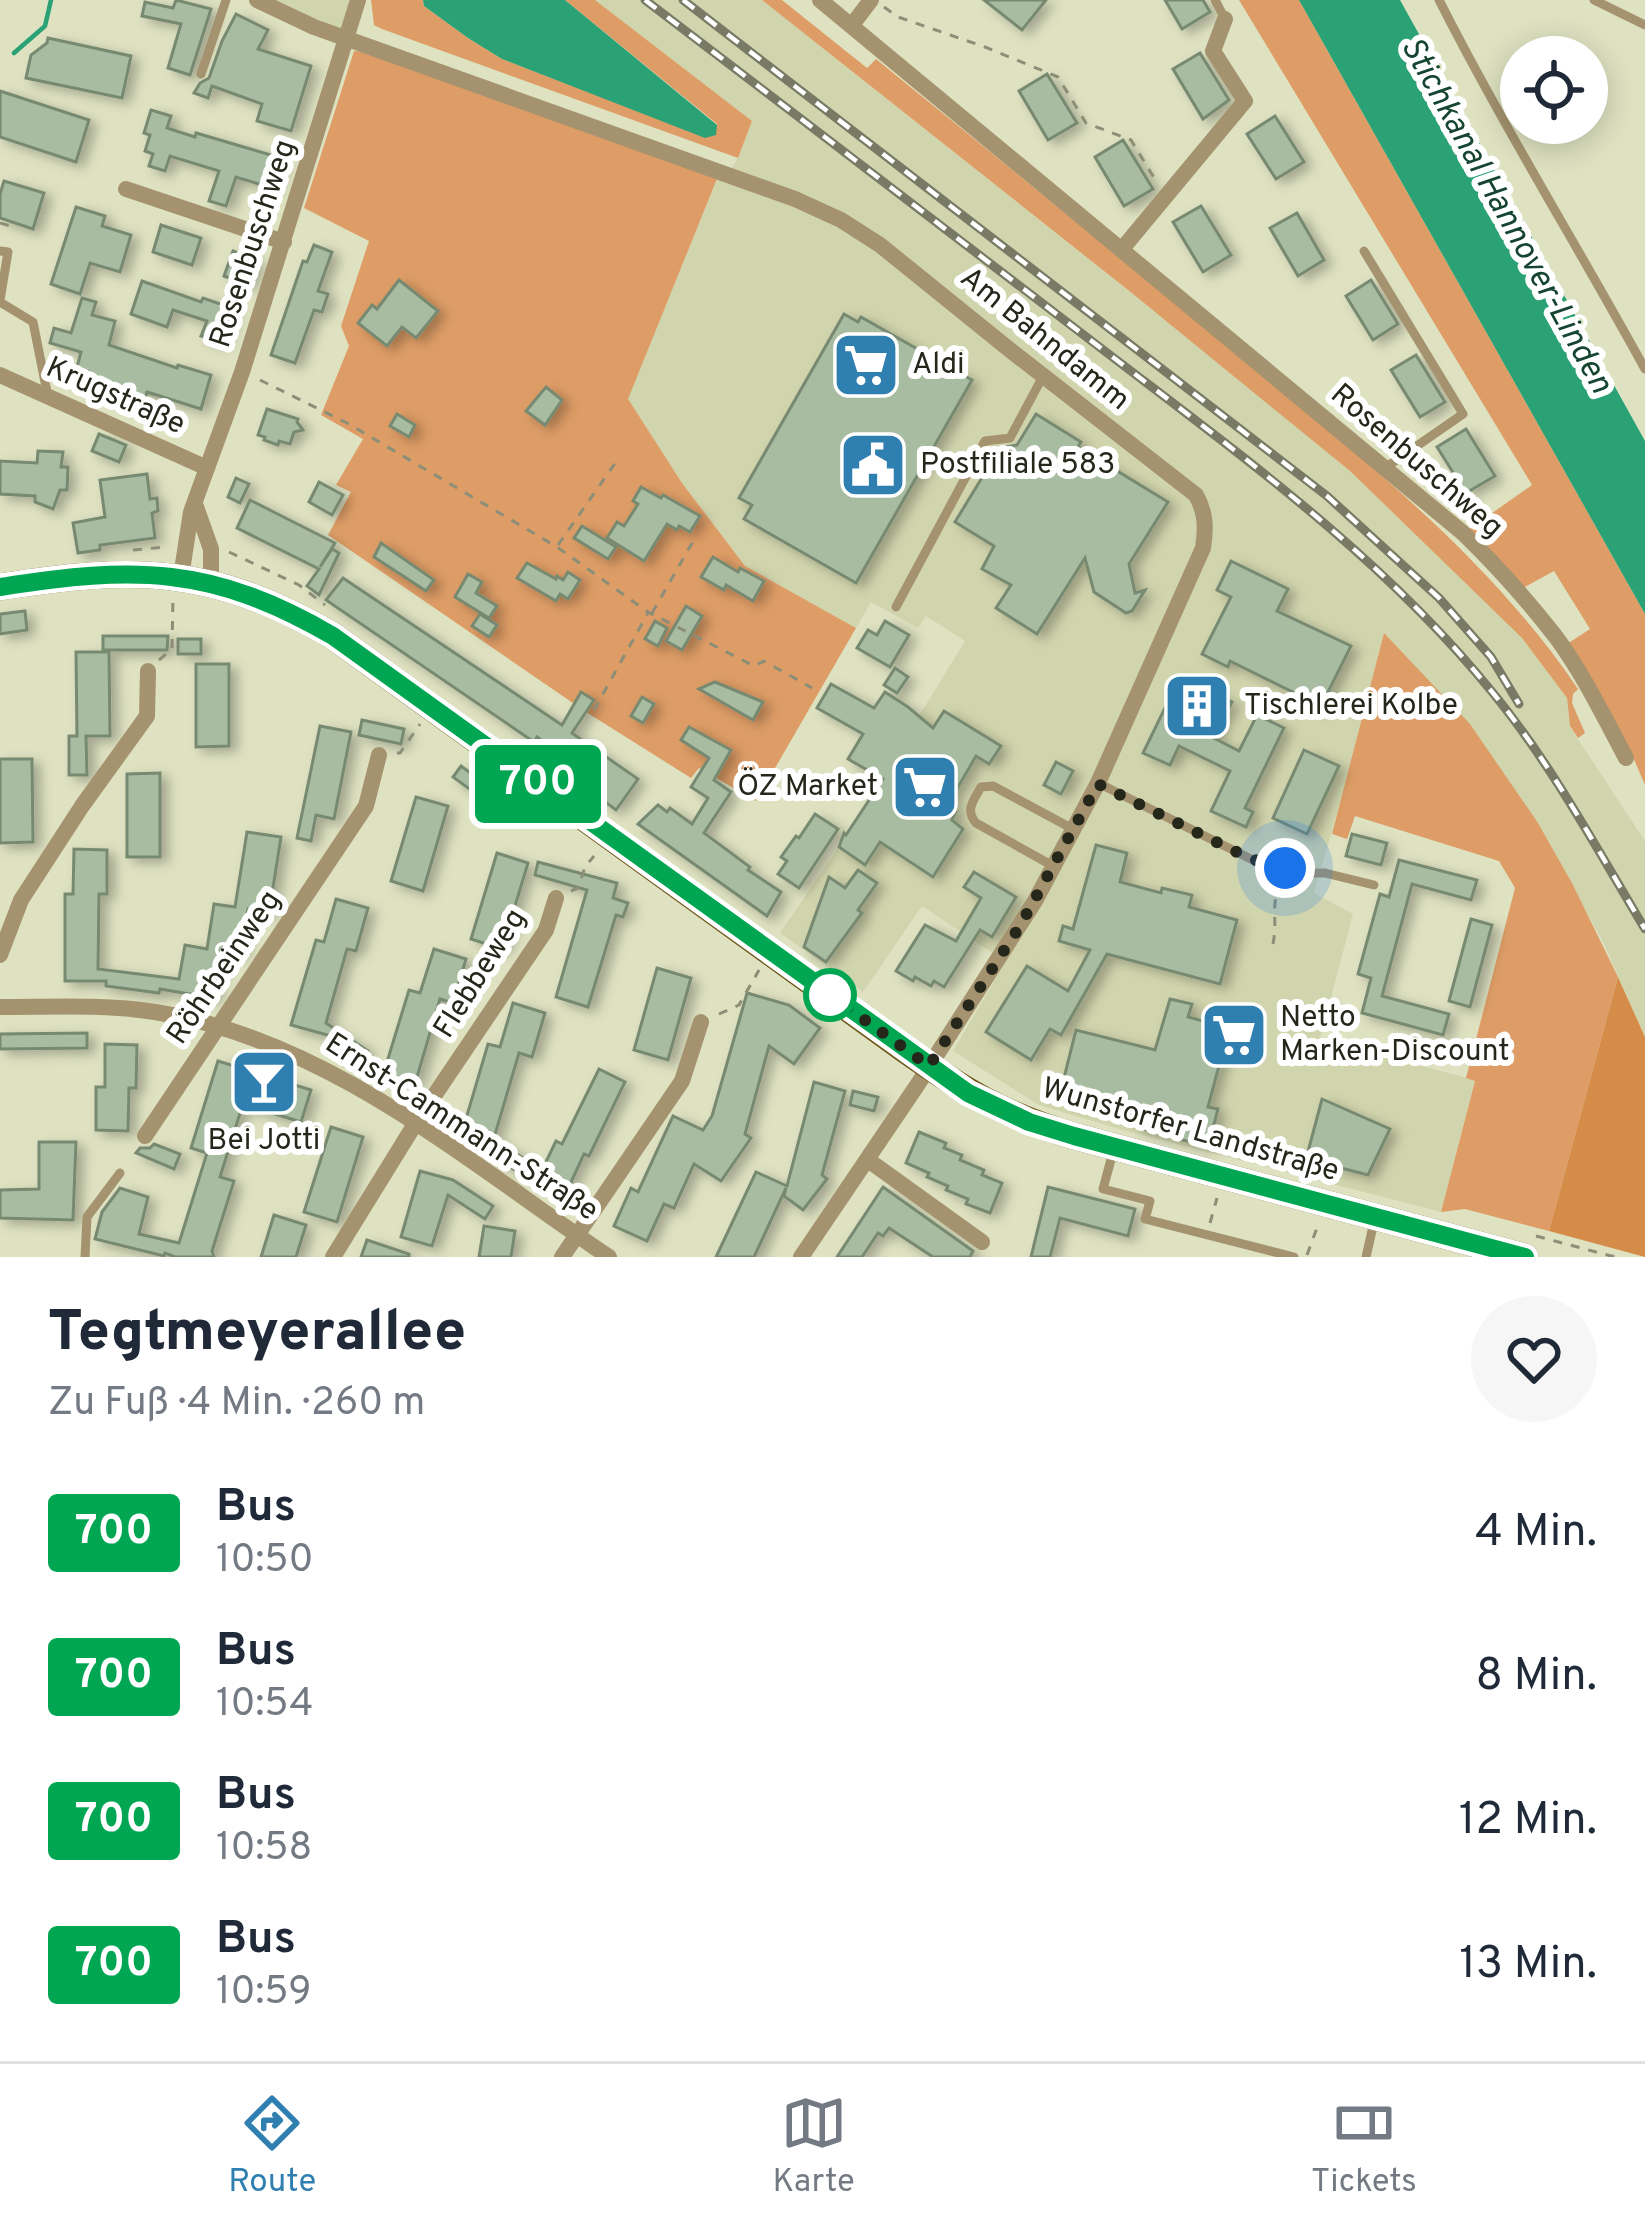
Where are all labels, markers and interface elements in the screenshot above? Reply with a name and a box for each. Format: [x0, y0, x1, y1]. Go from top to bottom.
water label: Stichkanal Hannover-Linden [1389, 31, 1621, 401]
map controls [1500, 36, 1608, 144]
button: locate [1500, 36, 1608, 144]
street label: Rosenbuschweg [203, 135, 305, 353]
street label: Am Bahndamm [952, 260, 1136, 420]
supermarket icon: Aldi [831, 330, 901, 400]
place label: Aldi [912, 347, 965, 384]
street label: Krugstraße [40, 350, 190, 444]
street label: Rosenbuschweg [1322, 377, 1510, 547]
public building icon: Postfiliale 583 [838, 430, 908, 500]
place label: Postfiliale 583 [920, 447, 1115, 484]
building icon: Tischlerei Kolbe [1162, 671, 1232, 741]
place label: Tischlerei Kolbe [1244, 688, 1458, 725]
line badge: 700 [469, 745, 607, 823]
supermarket icon: ÖZ Market [890, 752, 960, 822]
text: 700 [499, 757, 577, 810]
place label: ÖZ Market [737, 767, 878, 806]
your location [1255, 838, 1315, 898]
street label: Röhrbeinweg [160, 884, 290, 1052]
street label: Flebbeweg [427, 902, 535, 1046]
unlabelled marker [805, 970, 855, 1020]
supermarket icon: Netto Marken-Discount [1199, 1000, 1269, 1070]
place label: Netto Marken-Discount [1280, 1000, 1510, 1071]
street label: Ernst-Cammann-Straße [317, 1026, 605, 1230]
bar icon: Bei Jotti [229, 1047, 299, 1117]
street label: Wunstorfer Landstraße [1037, 1071, 1343, 1191]
place label: Bei Jotti [208, 1123, 320, 1160]
button: heart [1471, 1296, 1597, 1422]
text: Tegtmeyerallee [48, 1299, 466, 1371]
text: Zu Fuß · 4 Min. · 260 m [48, 1380, 425, 1429]
text: Bus [216, 1480, 296, 1537]
text: 4 Min. [1475, 1505, 1597, 1562]
text: 700 [75, 1506, 153, 1559]
text: 10:50 [216, 1537, 314, 1586]
text: Bus [216, 1624, 296, 1681]
text: 8 Min. [1476, 1649, 1597, 1706]
text: 700 [75, 1650, 153, 1703]
text: 10:54 [216, 1681, 314, 1730]
text: Bus [216, 1768, 296, 1825]
text: 12 Min. [1459, 1793, 1597, 1850]
text: 700 [75, 1794, 153, 1847]
text: 10:58 [216, 1825, 312, 1874]
text: Bus [216, 1912, 296, 1969]
text: 13 Min. [1459, 1937, 1597, 1994]
text: 700 [75, 1938, 153, 1991]
text: 10:59 [216, 1969, 311, 2018]
tab: Route [228, 2090, 316, 2204]
tab: Karte [772, 2090, 855, 2204]
tab: Tickets [1311, 2090, 1417, 2204]

